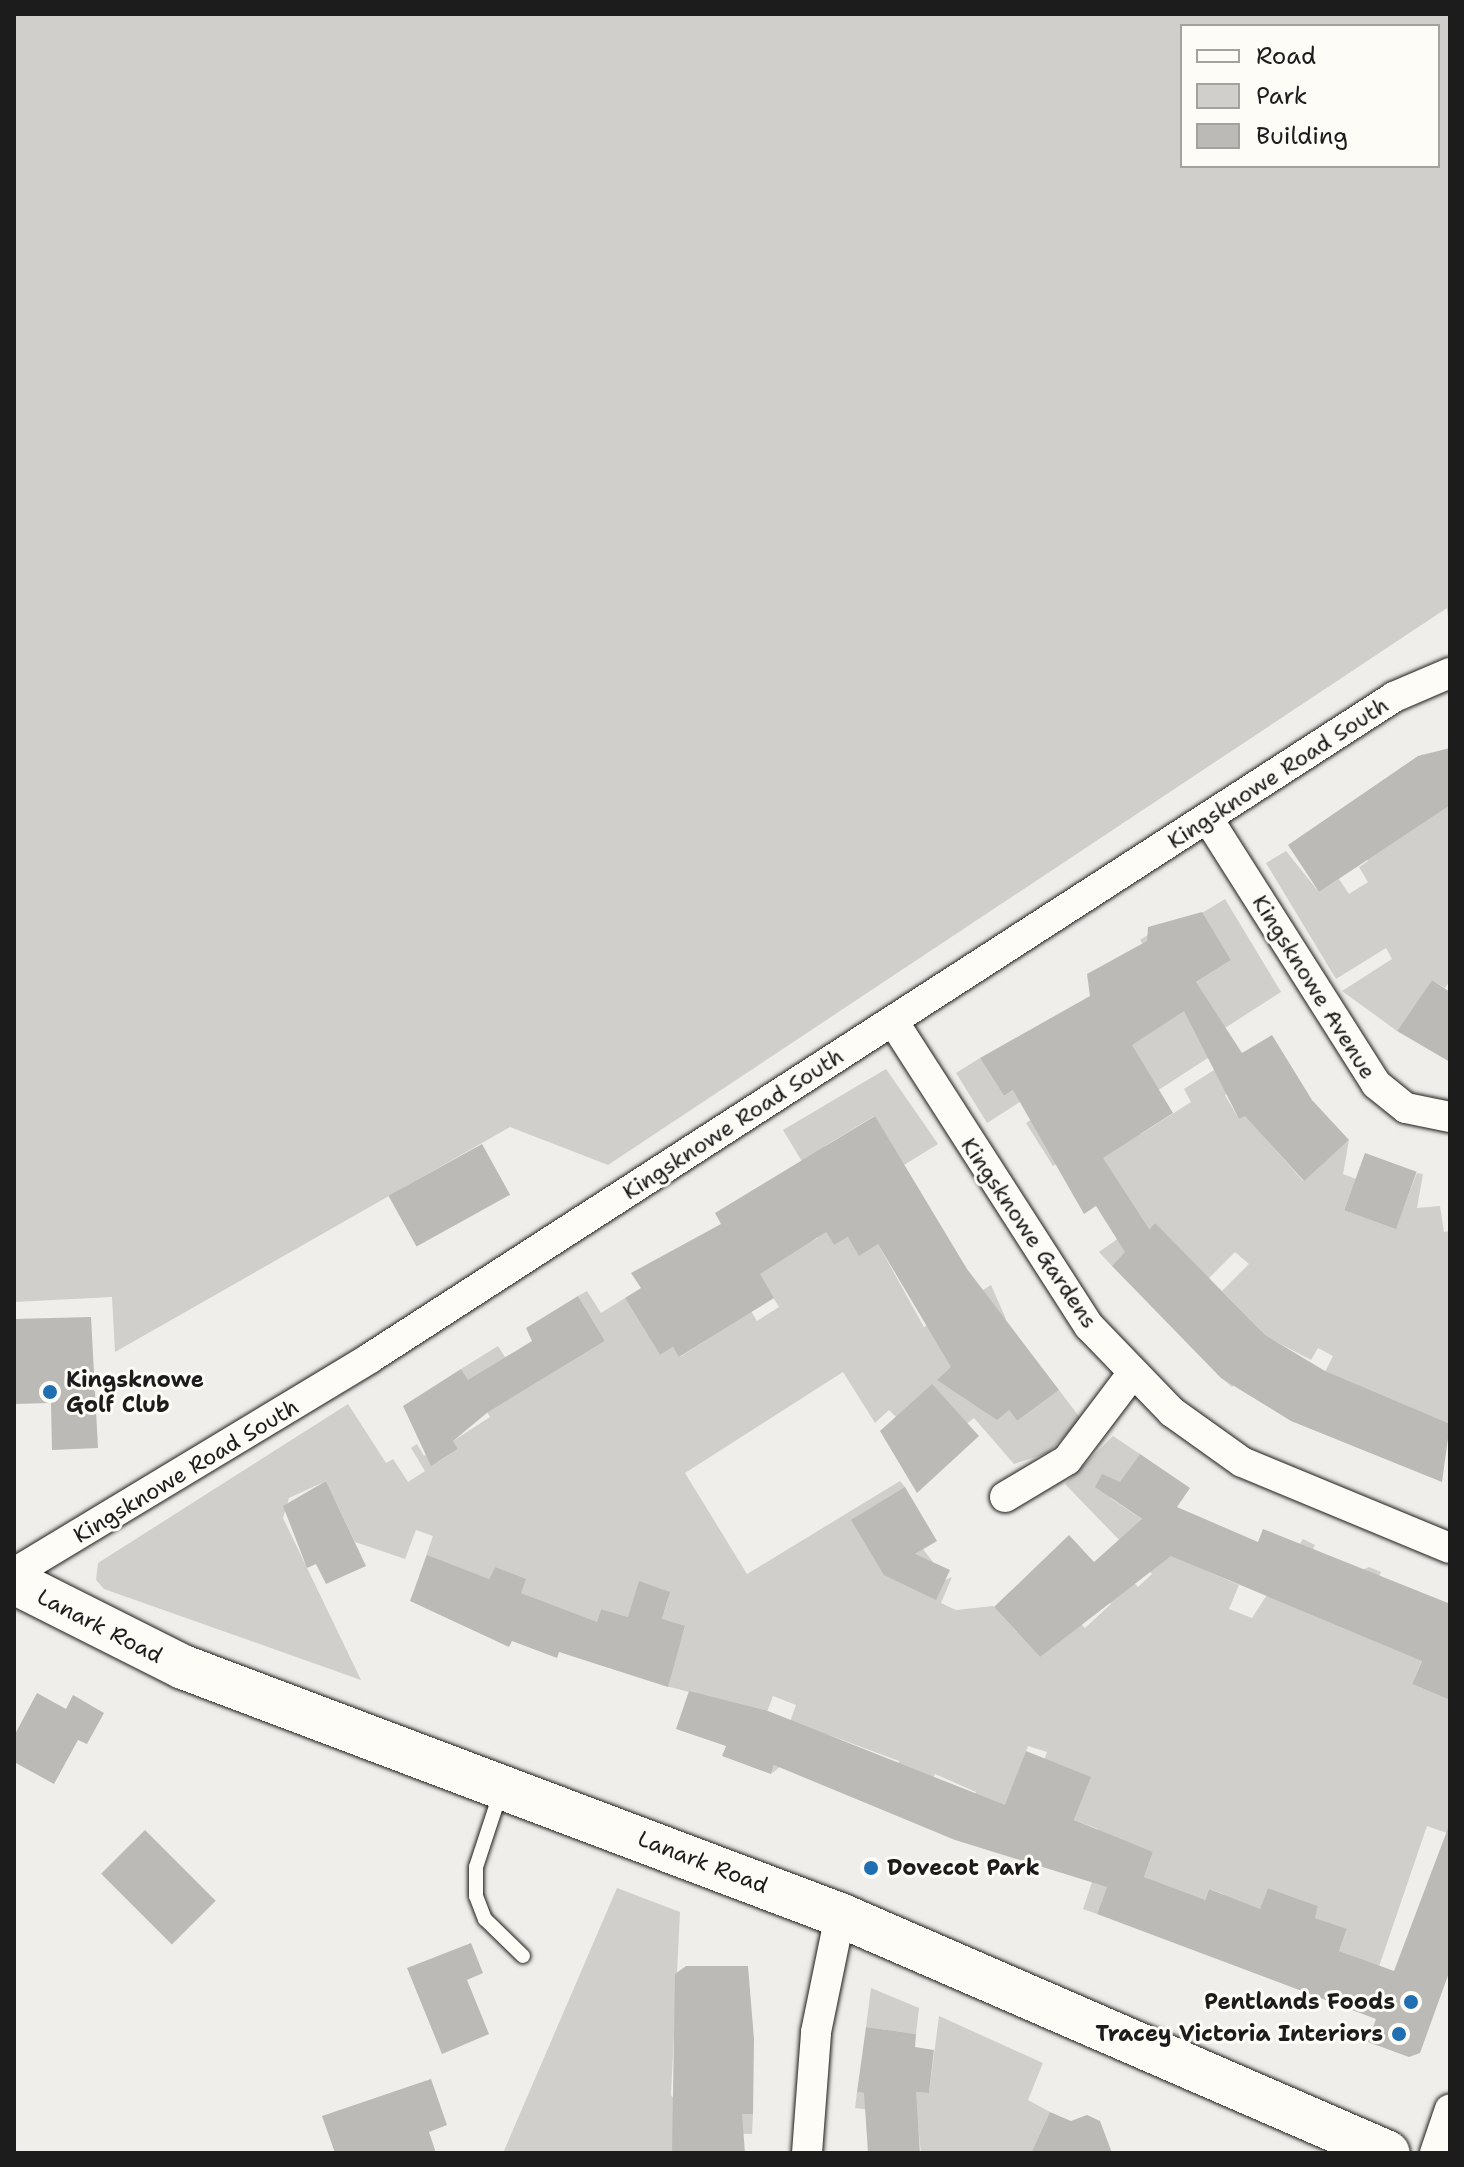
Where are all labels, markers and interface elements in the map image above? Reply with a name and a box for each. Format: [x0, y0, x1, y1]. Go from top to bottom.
legend [1180, 24, 1440, 168]
text: Road [1256, 40, 1316, 72]
text: Park [1256, 80, 1308, 112]
text: Building [1256, 120, 1348, 152]
street label: Kingsknowe Road South [1163, 692, 1393, 854]
street label: Kingsknowe Avenue [1247, 890, 1381, 1084]
street label: Kingsknowe Road South [618, 1043, 848, 1205]
street label: Kingsknowe Gardens [955, 1133, 1103, 1333]
place label: Kingsknowe Golf Club [66, 1366, 204, 1418]
marker: Kingsknowe Golf Club [41, 1383, 59, 1401]
street label: Kingsknowe Road South [69, 1393, 303, 1549]
street label: Lanark Road [33, 1583, 167, 1669]
street label: Lanark Road [634, 1825, 772, 1899]
place label: Dovecot Park [887, 1855, 1040, 1881]
marker: Dovecot Park [862, 1859, 880, 1877]
place label: Pentlands Foods [1204, 1989, 1395, 2015]
marker: Pentlands Foods [1402, 1993, 1420, 2011]
place label: Tracey Victoria Interiors [1096, 2021, 1383, 2047]
marker: Tracey Victoria Interiors [1390, 2025, 1408, 2043]

